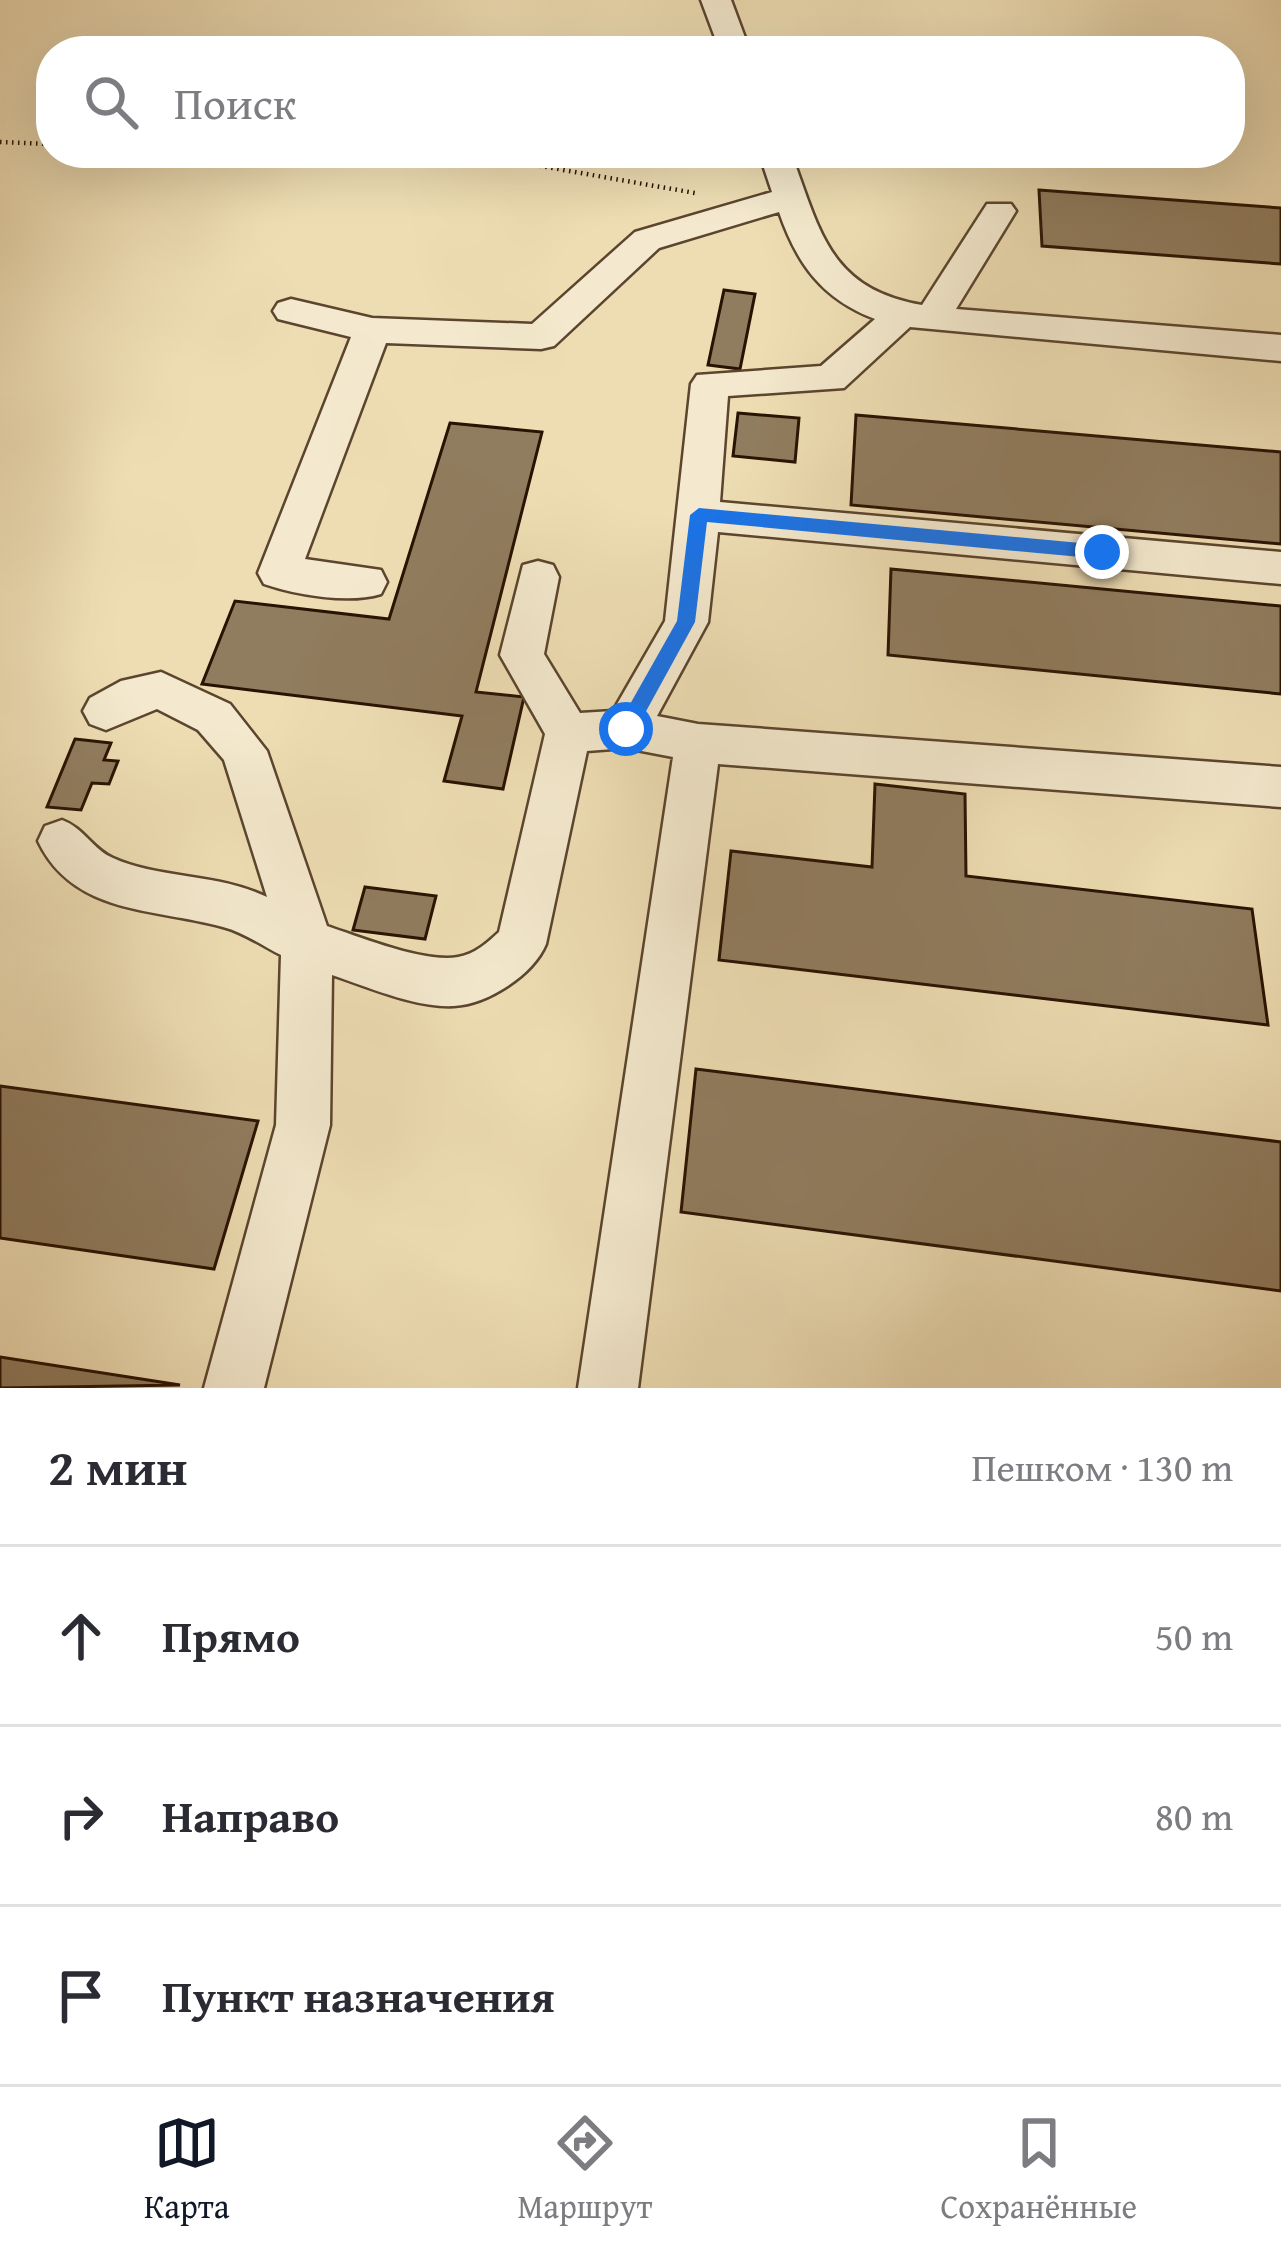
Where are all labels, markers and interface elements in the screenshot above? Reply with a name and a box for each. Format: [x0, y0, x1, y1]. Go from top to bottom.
search box [36, 36, 1245, 168]
icon: search [78, 69, 144, 135]
text: Поиск [174, 70, 296, 135]
route end [1075, 525, 1129, 579]
route start [599, 702, 653, 756]
text: 2 мин [48, 1429, 187, 1504]
text: Пешком · 130 m [971, 1438, 1233, 1495]
icon: ahead [48, 1603, 114, 1669]
text: Прямо [162, 1603, 300, 1668]
text: 50 m [1155, 1607, 1233, 1664]
icon: right [48, 1783, 114, 1849]
text: Направо [162, 1783, 339, 1848]
text: 80 m [1155, 1787, 1233, 1844]
icon: arrive [48, 1963, 114, 2029]
text: Пункт назначения [162, 1963, 555, 2028]
tab: Карта [144, 2110, 229, 2230]
tab: Маршрут [517, 2110, 652, 2230]
tab: Сохранённые [940, 2110, 1137, 2230]

